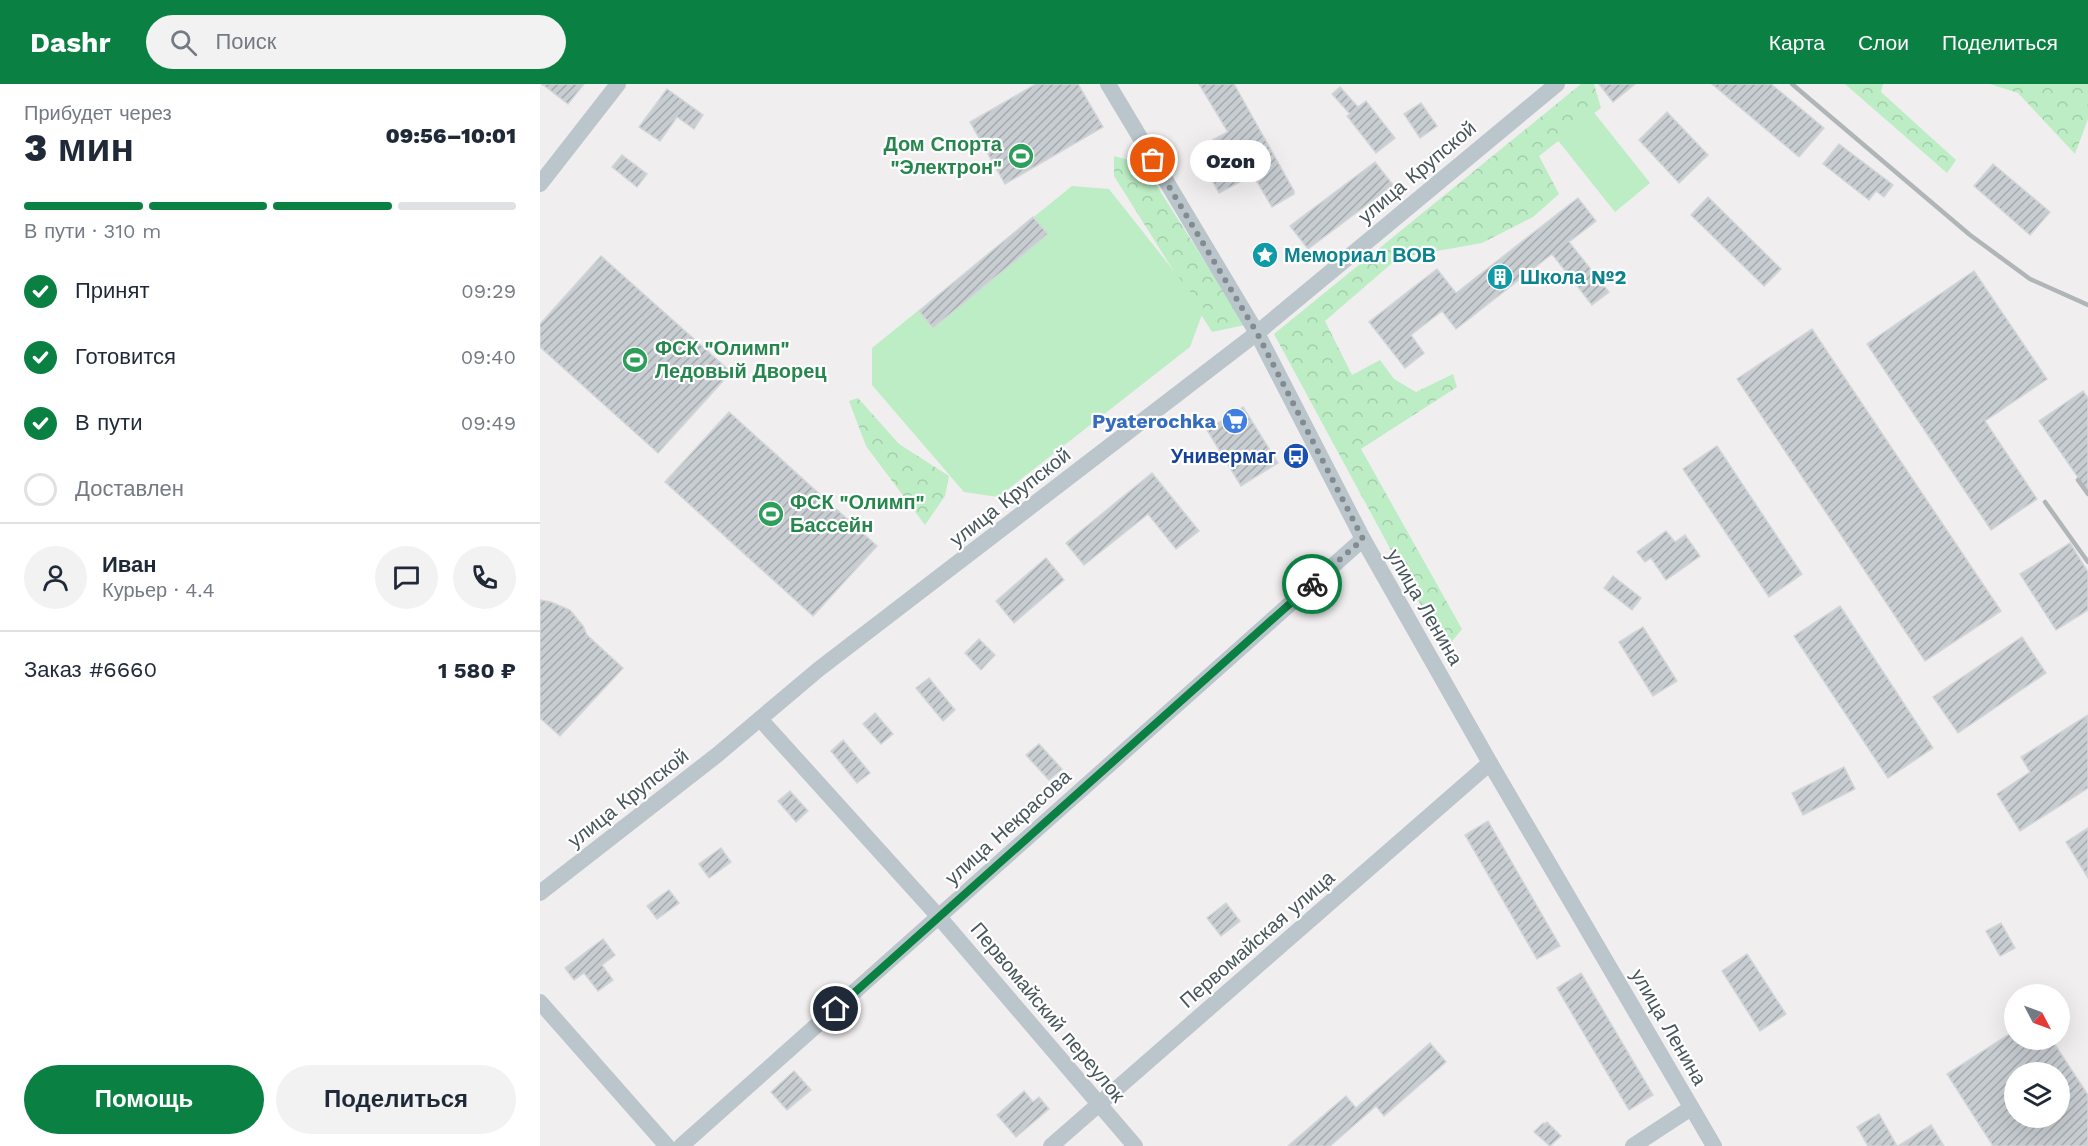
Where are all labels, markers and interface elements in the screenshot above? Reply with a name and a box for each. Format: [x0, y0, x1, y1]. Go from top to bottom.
search box [146, 15, 566, 69]
text: Dashr [30, 26, 110, 59]
icon: search [167, 26, 200, 59]
text: Поиск [215, 29, 276, 54]
text: Карта [1769, 30, 1825, 55]
text: Слои [1858, 30, 1909, 55]
text: Поделиться [1942, 30, 2058, 55]
text: Прибудет через [24, 101, 172, 125]
street label: улица Крупской [1353, 116, 1481, 228]
text: 09:56–10:01 [385, 123, 516, 148]
text: 3 мин [24, 125, 134, 170]
place label: Дом Спорта "Электрон" [883, 132, 1003, 179]
pin [1127, 134, 1178, 185]
callout: Ozon [1189, 139, 1270, 181]
sports icon: Дом Спорта "Электрон" [1006, 141, 1036, 171]
icon: bag [1136, 143, 1169, 176]
text: Ozon [1206, 149, 1255, 173]
text: В пути · 310 m [24, 219, 161, 243]
place icon: Мемориал ВОВ [1250, 240, 1280, 270]
place label: Мемориал ВОВ [1284, 243, 1436, 267]
building icon: Школа №2 [1485, 262, 1515, 292]
place label: Школа №2 [1520, 265, 1626, 289]
icon: check [24, 275, 57, 308]
text: Принят [75, 278, 149, 303]
text: 09:29 [461, 279, 516, 303]
place label: ФСК "Олимп" Ледовый Дворец [655, 336, 827, 383]
icon: check [24, 341, 57, 374]
text: Готовится [75, 344, 176, 369]
text: 09:40 [461, 345, 516, 369]
sports icon: ФСК "Олимп" Ледовый Дворец [620, 345, 650, 375]
supermarket icon: Pyaterochka [1220, 406, 1250, 436]
icon: check [24, 407, 57, 440]
place label: Pyaterochka [1092, 409, 1216, 433]
text: В пути [75, 410, 142, 435]
text: 09:49 [461, 411, 516, 435]
bus stop icon: Универмаг [1281, 441, 1311, 471]
street label: улица Крупской [945, 442, 1075, 552]
place label: Универмаг [1171, 444, 1276, 468]
text: Доставлен [75, 476, 184, 501]
place label: ФСК "Олимп" Бассейн [790, 490, 925, 537]
sports icon: ФСК "Олимп" Бассейн [756, 499, 786, 529]
street label: улица Ленина [1382, 545, 1468, 670]
button: person [24, 546, 87, 609]
button: chat [375, 546, 438, 609]
button: phone [453, 546, 516, 609]
text: Иван [102, 552, 157, 577]
courier [1282, 554, 1342, 614]
icon: bike [1296, 568, 1329, 601]
text: Курьер · 4.4 [102, 578, 215, 602]
text: Заказ #6660 [24, 657, 157, 682]
text: 1 580 ₽ [438, 658, 516, 683]
street label: улица Крупской [563, 743, 693, 853]
street label: улица Некрасова [940, 764, 1077, 890]
street label: Первомайская улица [1175, 865, 1340, 1013]
street label: Первомайский переулок [966, 917, 1130, 1107]
street label: улица Ленина [1626, 965, 1712, 1090]
pin [810, 983, 861, 1034]
north arrow [2004, 984, 2070, 1050]
map controls [2004, 984, 2070, 1128]
icon: home [819, 992, 852, 1025]
button: layers [2004, 1062, 2070, 1128]
button: Помощь [24, 1065, 264, 1134]
button: Поделиться [276, 1065, 516, 1134]

